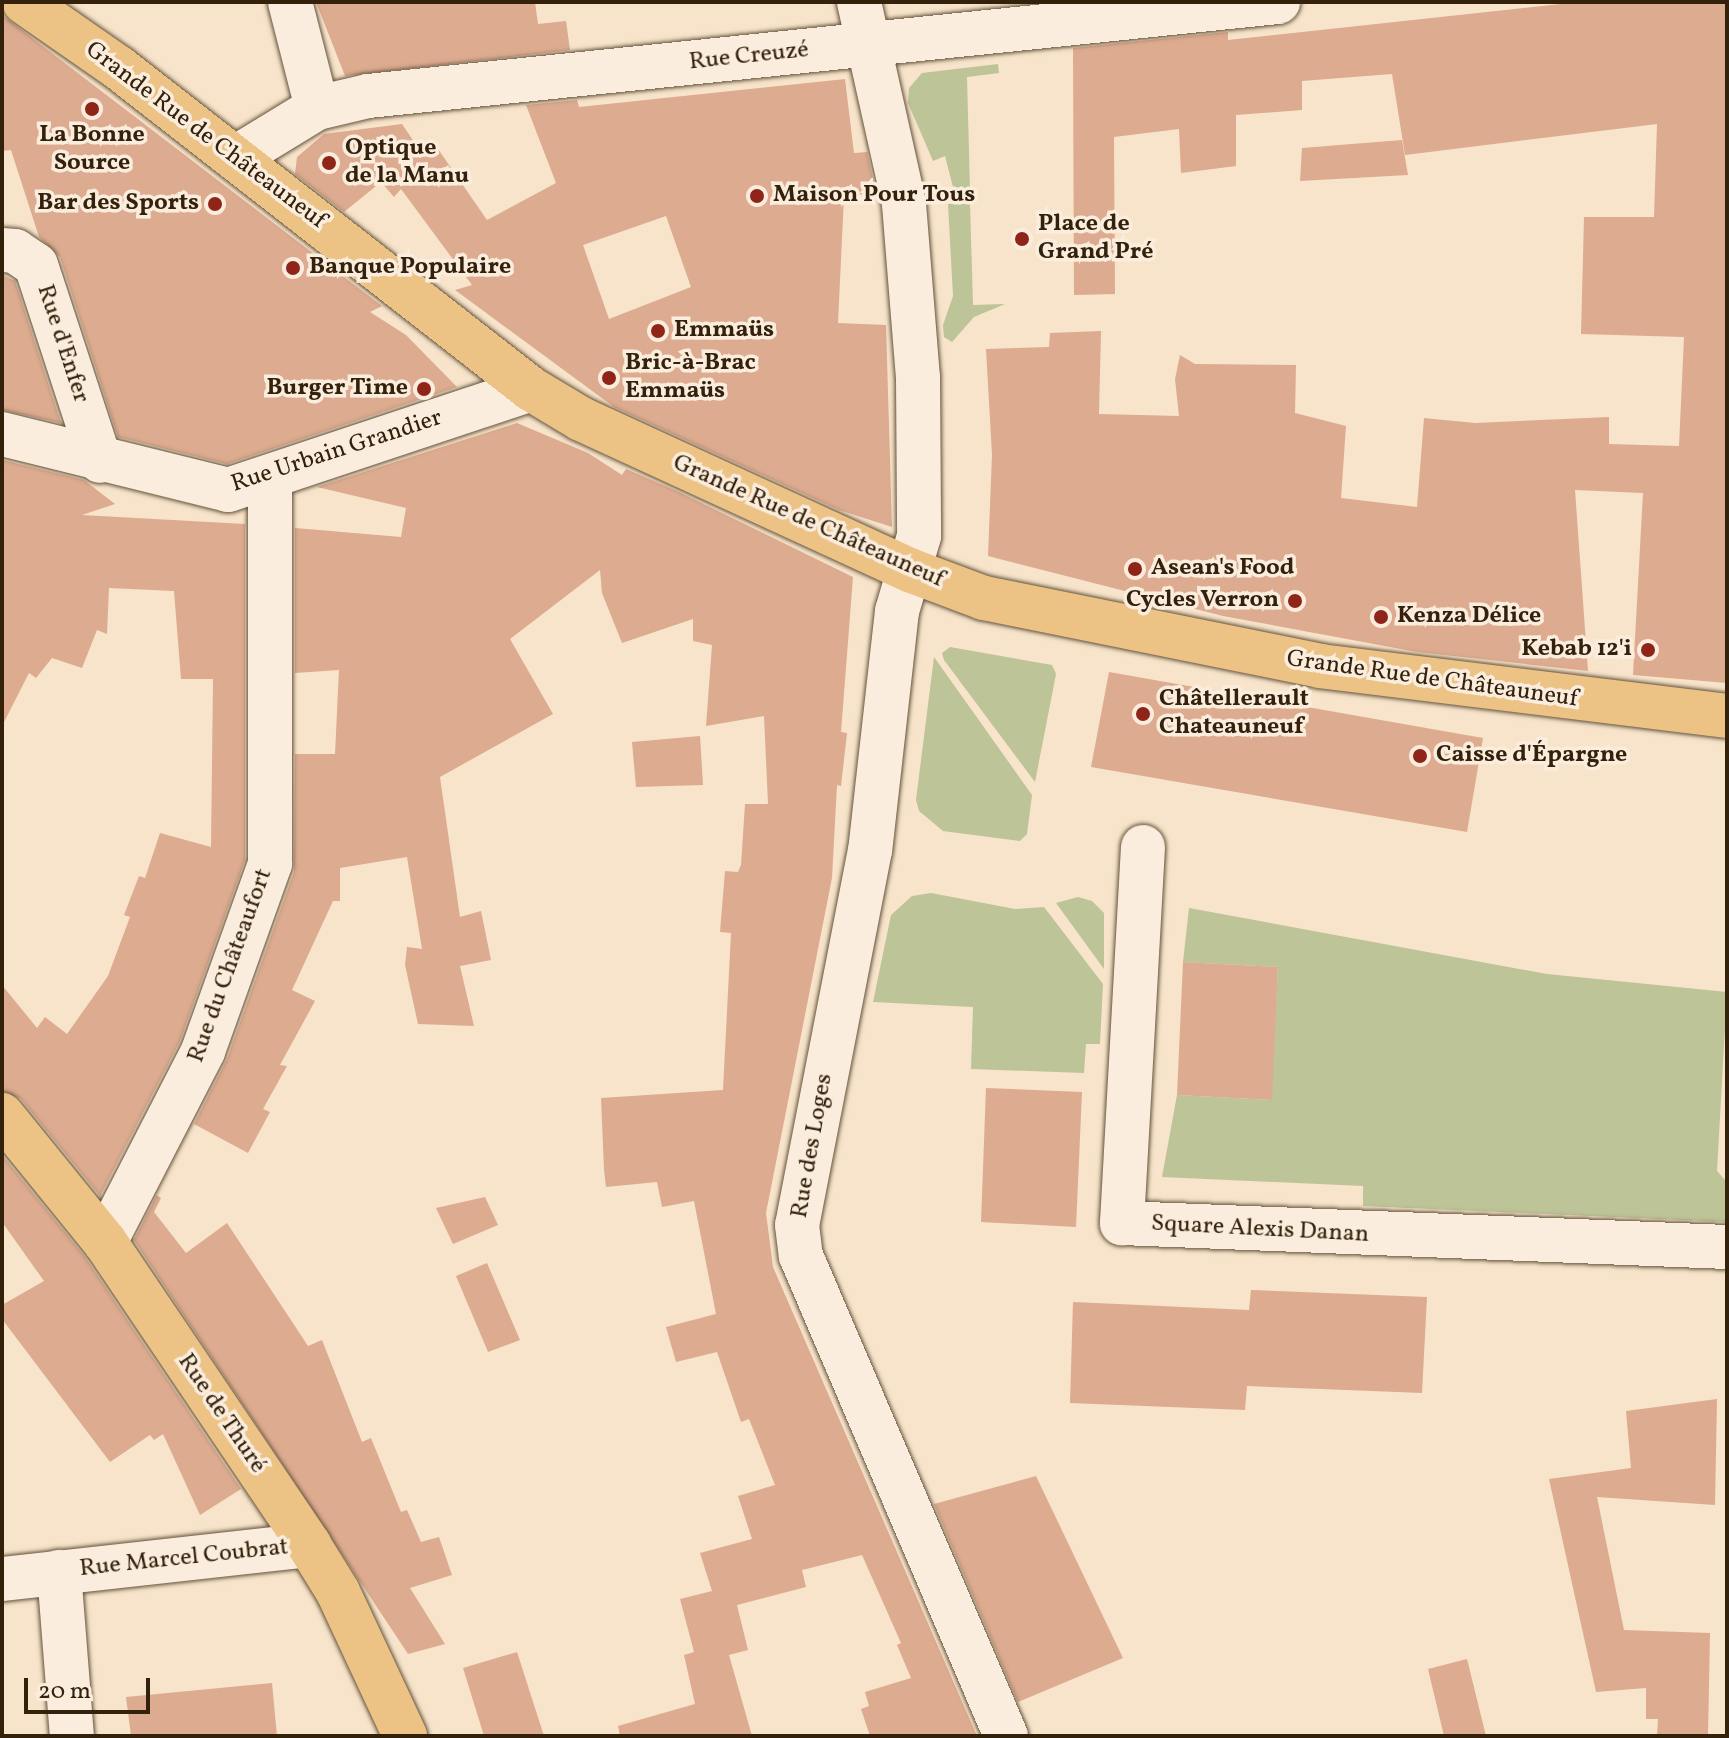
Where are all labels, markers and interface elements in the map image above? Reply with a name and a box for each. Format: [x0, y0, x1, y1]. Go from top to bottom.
street label: Grande Rue de Châteauneuf [79, 36, 331, 236]
street label: Rue Creuzé [688, 36, 810, 78]
marker: La Bonne Source [83, 100, 101, 118]
place label: La Bonne Source [39, 122, 145, 178]
place label: Optique de la Manu [345, 135, 469, 191]
marker: Optique de la Manu [320, 154, 338, 172]
place label: Maison Pour Tous [773, 182, 976, 210]
marker: Maison Pour Tous [748, 187, 766, 205]
place label: Bar des Sports [37, 190, 199, 218]
marker: Bar des Sports [206, 195, 224, 213]
place label: Place de Grand Pré [1038, 211, 1153, 267]
marker: Place de Grand Pré [1013, 230, 1031, 248]
place label: Banque Populaire [309, 254, 511, 282]
marker: Banque Populaire [284, 259, 302, 277]
street label: Rue d'Enfer [29, 281, 95, 407]
place label: Emmaüs [674, 317, 774, 345]
marker: Emmaüs [649, 322, 667, 340]
place label: Bric-à-Brac Emmaüs [625, 350, 756, 406]
marker: Bric-à-Brac Emmaüs [600, 369, 618, 387]
place label: Burger Time [266, 375, 408, 403]
marker: Burger Time [415, 380, 433, 398]
street label: Rue Urbain Grandier [228, 404, 446, 500]
street label: Grande Rue de Châteauneuf [668, 449, 948, 595]
place label: Asean's Food [1151, 555, 1294, 583]
marker: Asean's Food [1126, 560, 1144, 578]
place label: Cycles Verron [1125, 587, 1279, 615]
marker: Cycles Verron [1286, 592, 1304, 610]
place label: Kenza Délice [1397, 603, 1541, 631]
marker: Kenza Délice [1372, 608, 1390, 626]
place label: Kebab 12'i [1521, 636, 1632, 664]
marker: Kebab 12'i [1639, 641, 1657, 659]
street label: Grande Rue de Châteauneuf [1285, 645, 1579, 715]
place label: Châtellerault Chateauneuf [1159, 686, 1309, 742]
marker: Châtellerault Chateauneuf [1134, 705, 1152, 723]
place label: Caisse d'Épargne [1436, 742, 1627, 770]
marker: Caisse d'Épargne [1411, 747, 1429, 765]
street label: Rue du Châteaufort [183, 865, 279, 1067]
street label: Rue des Loges [786, 1071, 840, 1221]
street label: Square Alexis Danan [1150, 1210, 1370, 1250]
street label: Rue de Thuré [170, 1348, 272, 1480]
street label: Rue Marcel Coubrat [78, 1534, 290, 1584]
scale bar [28, 1662, 154, 1712]
text: 20 m [38, 1675, 91, 1709]

